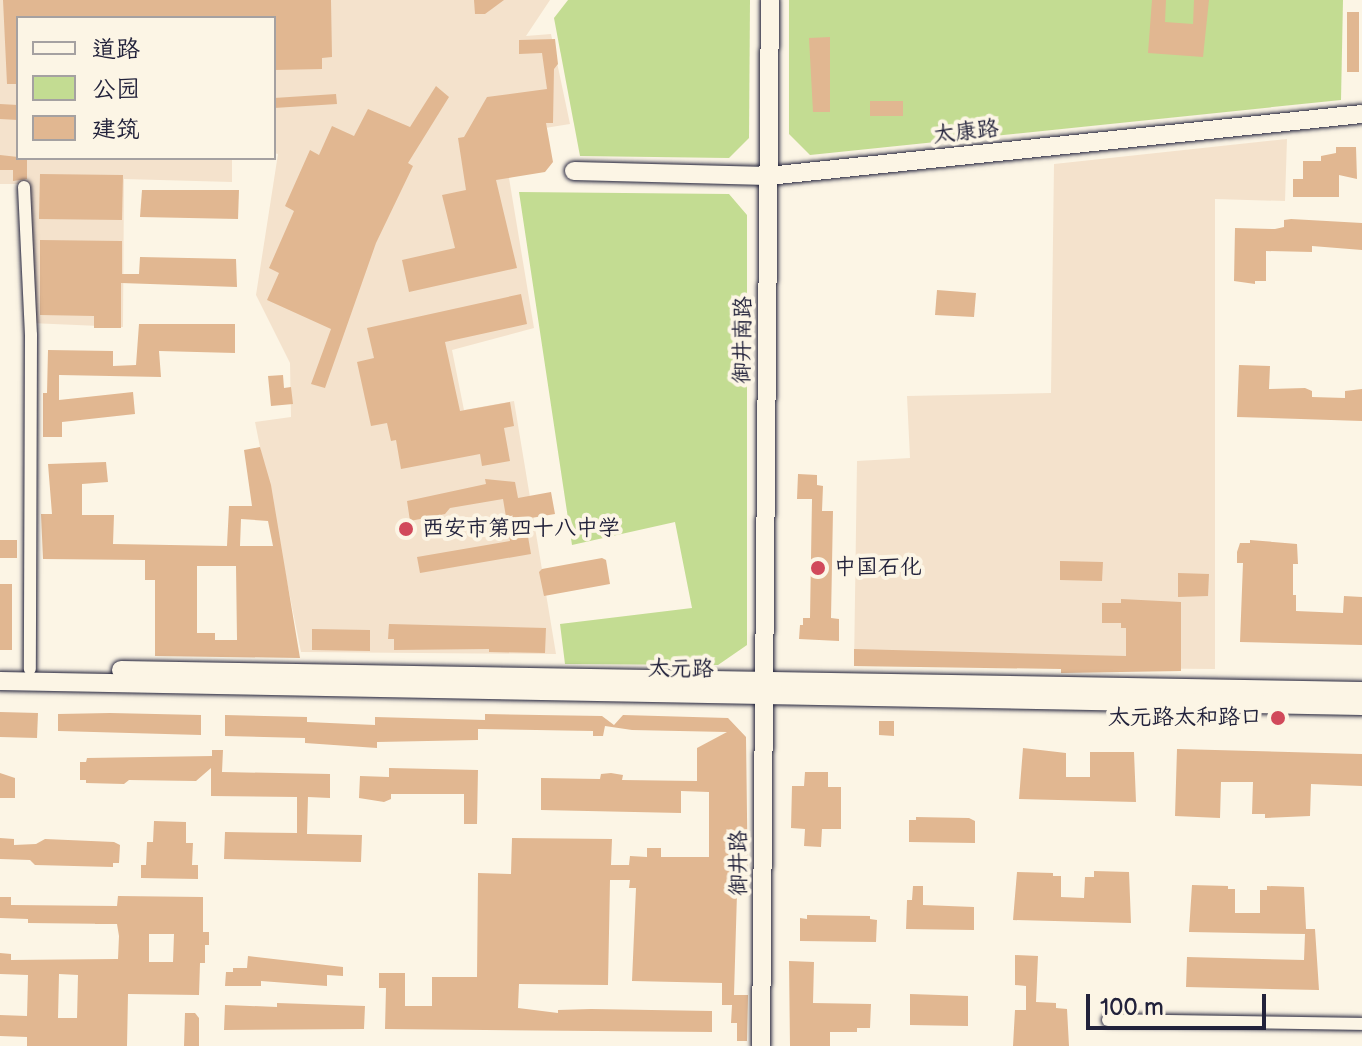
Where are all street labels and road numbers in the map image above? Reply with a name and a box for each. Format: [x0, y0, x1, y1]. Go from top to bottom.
street label: 太康路 [932, 115, 1000, 149]
street label: 御井南路 [729, 296, 757, 384]
street label: 太元路 [648, 655, 714, 683]
street label: 御井路 [726, 830, 752, 896]

